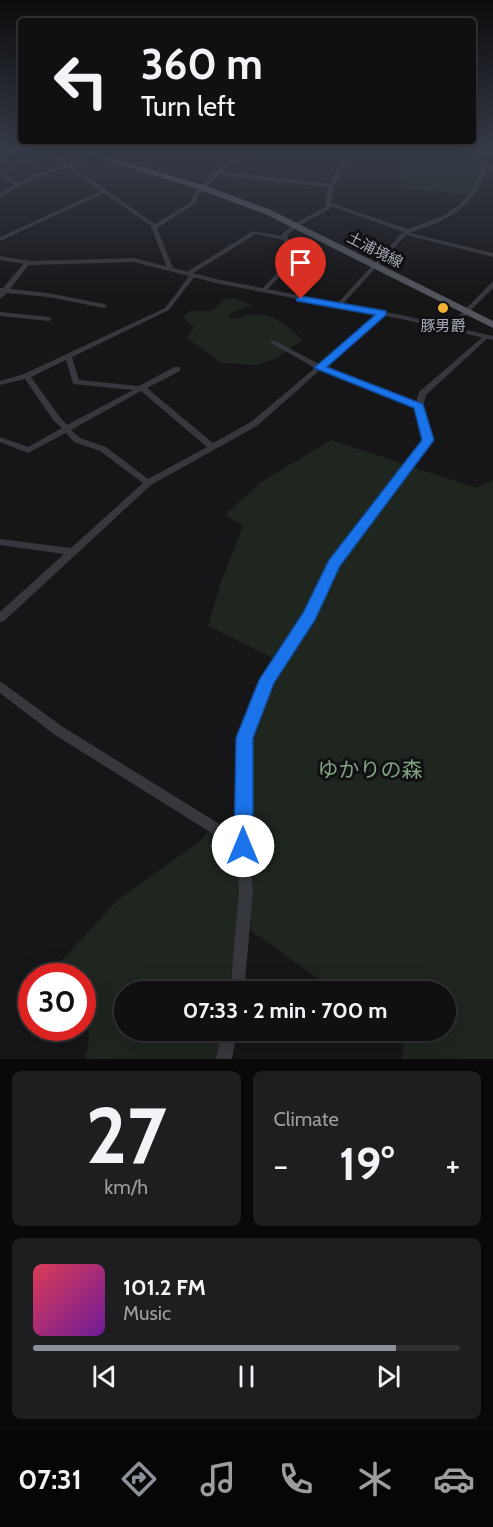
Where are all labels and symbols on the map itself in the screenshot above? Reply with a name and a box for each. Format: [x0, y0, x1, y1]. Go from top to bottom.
street label: 土浦境線 [344, 228, 406, 272]
pin [275, 237, 326, 299]
marker: 豚男爵 [436, 301, 450, 315]
place label: 豚男爵 [420, 317, 466, 335]
park label: ゆかりの森 [318, 757, 423, 782]
position arrow [211, 814, 275, 878]
speed limit sign: 30 [18, 963, 96, 1041]

